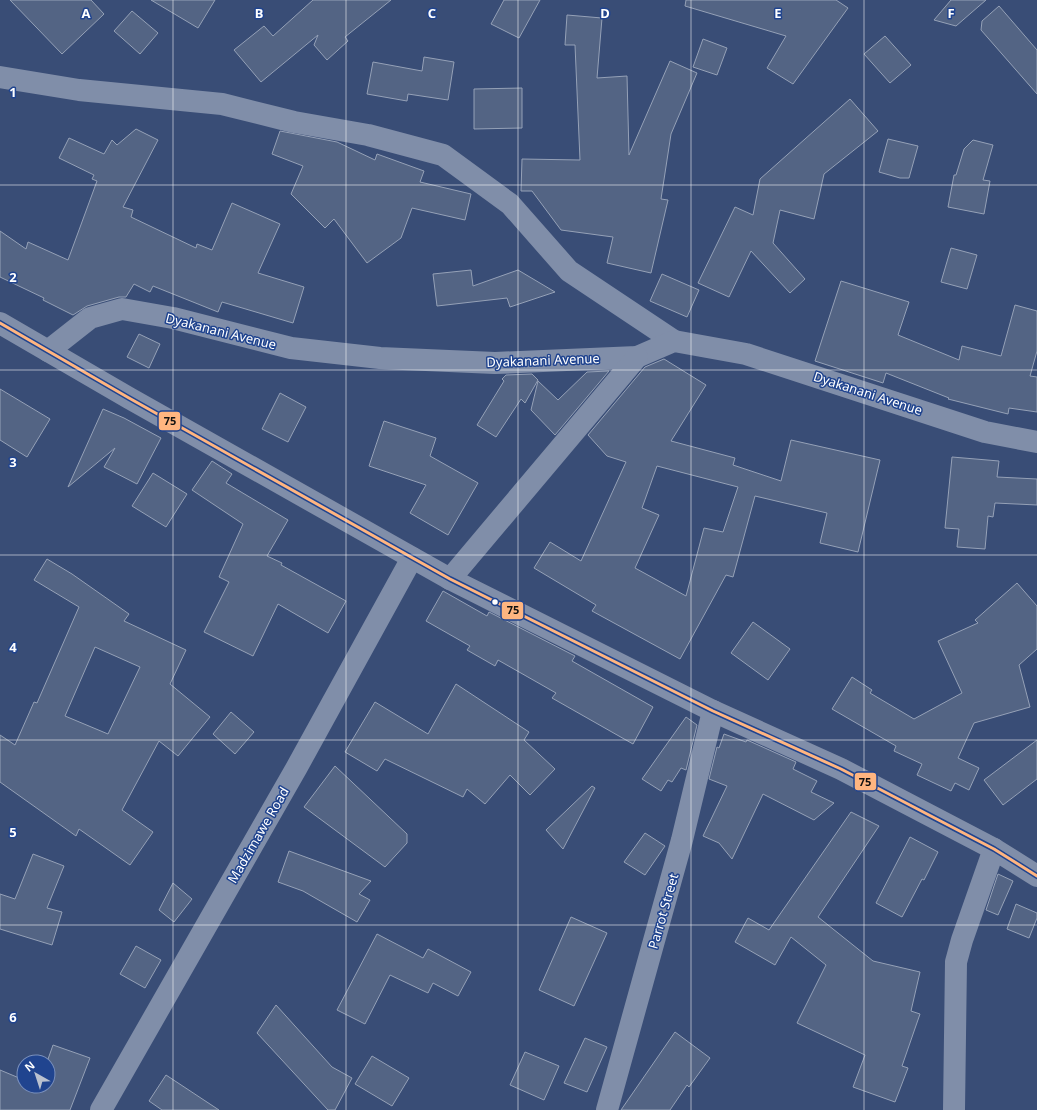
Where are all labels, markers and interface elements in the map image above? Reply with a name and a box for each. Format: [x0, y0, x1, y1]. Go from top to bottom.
text: A [82, 4, 91, 22]
text: B [255, 4, 263, 22]
text: C [428, 4, 436, 22]
text: D [600, 4, 610, 22]
text: E [774, 4, 782, 22]
text: F [947, 4, 955, 22]
text: 1 [9, 83, 17, 101]
text: 2 [9, 268, 17, 286]
street label: Dyakanani Avenue [164, 309, 278, 353]
street label: Dyakanani Avenue [486, 349, 600, 371]
street label: Dyakanani Avenue [811, 367, 925, 419]
line badge: 75 [158, 411, 181, 431]
text: 75 [164, 413, 176, 428]
text: 3 [9, 453, 17, 471]
unlabelled marker [490, 597, 500, 607]
line badge: 75 [501, 601, 524, 620]
text: 75 [507, 602, 519, 617]
text: 4 [9, 638, 17, 656]
line badge: 75 [854, 772, 877, 791]
text: 75 [859, 774, 871, 789]
street label: Madzimawe Road [223, 784, 293, 886]
text: 5 [9, 823, 17, 841]
street label: Parrot Street [644, 871, 682, 951]
text: 6 [9, 1008, 17, 1026]
north arrow [16, 1054, 56, 1094]
text: N [21, 1057, 38, 1074]

